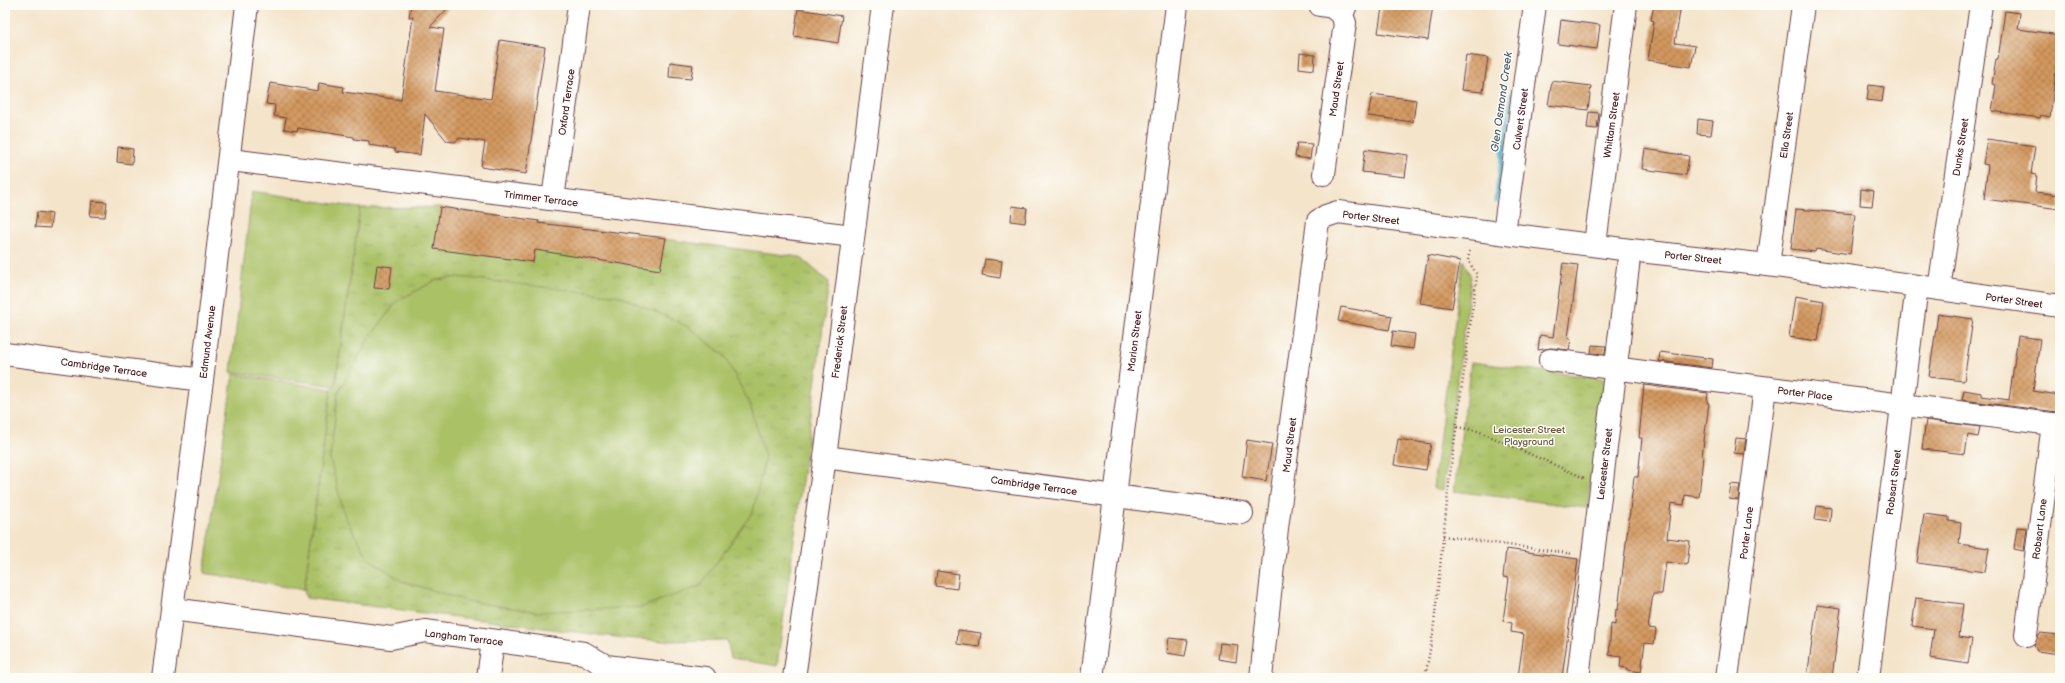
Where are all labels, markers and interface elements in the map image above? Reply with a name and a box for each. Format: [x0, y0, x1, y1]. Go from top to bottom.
water label: Glen Osmond Creek [1488, 51, 1515, 153]
street label: Maud Street [1327, 61, 1347, 117]
street label: Oxford Terrace [556, 68, 578, 136]
street label: Culvert Street [1511, 87, 1531, 151]
street label: Whittam Street [1601, 91, 1623, 159]
street label: Ella Street [1778, 111, 1796, 159]
street label: Dunks Street [1951, 117, 1971, 177]
street label: Trimmer Terrace [503, 188, 579, 210]
street label: Porter Street [1342, 209, 1400, 227]
street label: Porter Street [1664, 249, 1722, 267]
street label: Porter Street [1985, 291, 2043, 311]
street label: Edmund Avenue [198, 305, 218, 379]
street label: Frederick Street [830, 305, 850, 379]
street label: Marion Street [1125, 310, 1145, 372]
street label: Cambridge Terrace [60, 356, 148, 380]
street label: Porter Place [1777, 385, 1833, 403]
street label: Maud Street [1281, 417, 1299, 473]
park label: Leicester Street Playground [1493, 424, 1565, 448]
street label: Leicester Street [1595, 428, 1615, 501]
street label: Robsart Street [1884, 449, 1904, 515]
street label: Cambridge Terrace [990, 474, 1078, 498]
street label: Robsart Lane [2030, 498, 2050, 560]
street label: Porter Lane [1738, 506, 1756, 560]
street label: Langham Terrace [424, 627, 504, 649]

